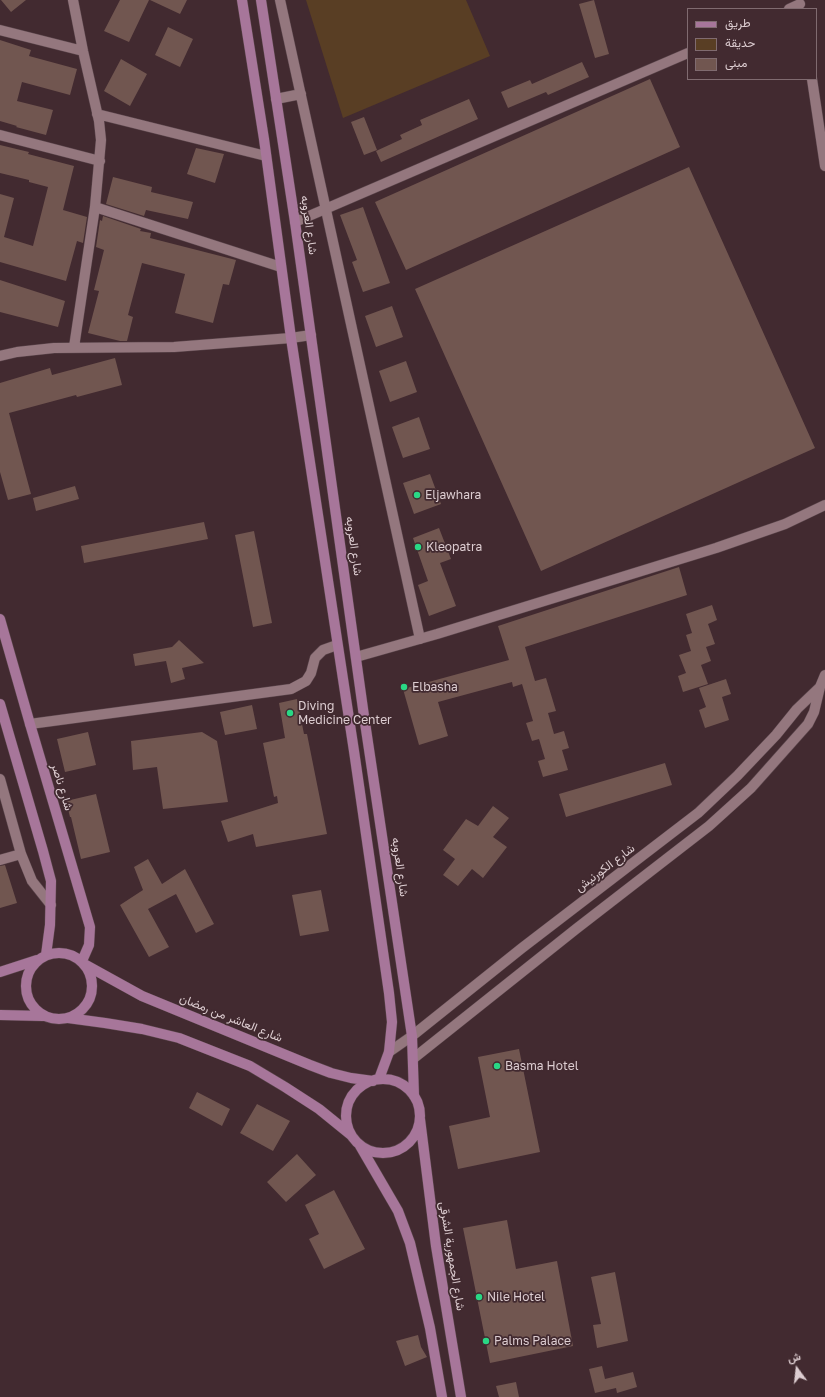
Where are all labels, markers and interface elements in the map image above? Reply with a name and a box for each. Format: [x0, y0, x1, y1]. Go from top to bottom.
legend [687, 8, 817, 80]
text: طريق [725, 15, 750, 30]
text: حديقة [725, 35, 755, 50]
text: مبنى [725, 55, 747, 70]
street label: شارع العروبه [298, 194, 320, 256]
place label: Eljawhara [425, 488, 481, 502]
marker: Eljawhara [412, 490, 422, 500]
street label: شارع العروبه [343, 515, 365, 577]
place label: Kleopatra [426, 540, 482, 554]
marker: Kleopatra [413, 542, 423, 552]
place label: Elbasha [412, 680, 458, 694]
marker: Elbasha [399, 682, 409, 692]
place label: Diving Medicine Center [298, 699, 392, 727]
marker: Diving Medicine Center [285, 708, 295, 718]
street label: شارع ناصر [48, 762, 76, 812]
street label: شارع العروبه [389, 836, 411, 898]
street label: شارع الكورنيش [572, 841, 638, 895]
street label: شارع العاشر من رمضان [177, 991, 285, 1045]
place label: Basma Hotel [505, 1059, 578, 1073]
marker: Basma Hotel [492, 1061, 502, 1071]
street label: شارع الجمهورية الشرقى [436, 1200, 468, 1312]
place label: Nile Hotel [487, 1290, 545, 1304]
marker: Nile Hotel [474, 1292, 484, 1302]
place label: Palms Palace [494, 1334, 571, 1348]
marker: Palms Palace [481, 1336, 491, 1346]
north arrow [777, 1349, 817, 1389]
text: ش [786, 1349, 802, 1365]

